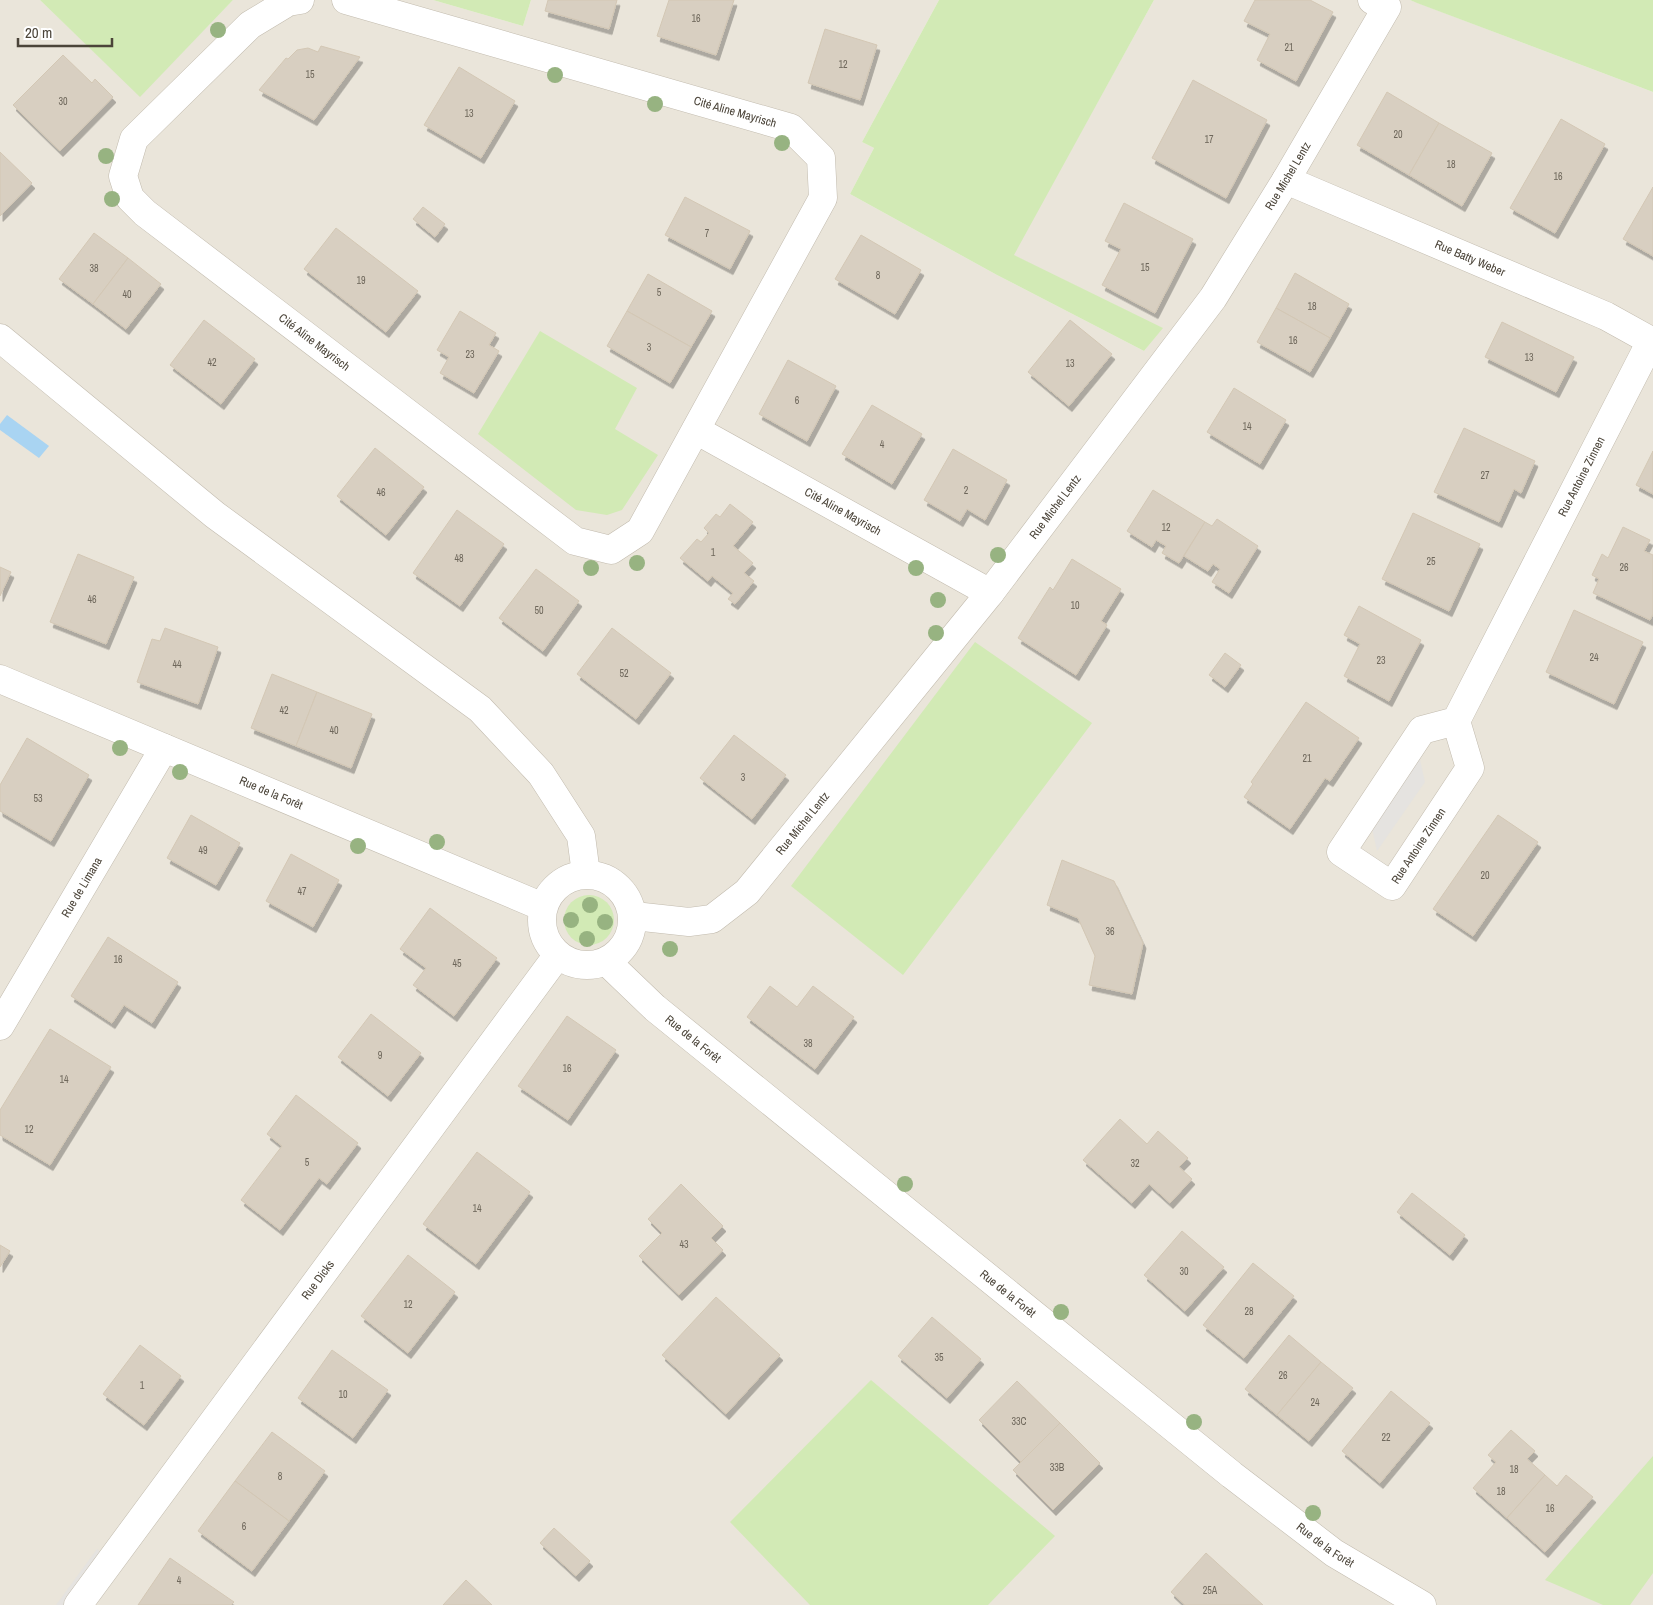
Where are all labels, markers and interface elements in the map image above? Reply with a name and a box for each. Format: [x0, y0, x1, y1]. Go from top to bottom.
house number: 16 [691, 12, 701, 25]
scale bar [18, 15, 111, 47]
text: 20 m [25, 22, 52, 43]
house number: 21 [1284, 41, 1294, 54]
house number: 12 [838, 58, 848, 71]
house number: 15 [305, 68, 315, 81]
street label: Cité Aline Mayrisch [692, 93, 778, 131]
house number: 30 [58, 95, 68, 108]
house number: 13 [464, 107, 474, 120]
house number: 20 [1393, 128, 1403, 141]
house number: 17 [1204, 133, 1214, 146]
street label: Rue Michel Lentz [1261, 139, 1315, 213]
house number: 18 [1446, 158, 1456, 171]
house number: 16 [1553, 170, 1563, 183]
house number: 7 [705, 227, 710, 240]
street label: Rue Batty Weber [1432, 236, 1508, 281]
house number: 15 [1140, 261, 1150, 274]
house number: 38 [89, 262, 99, 275]
house number: 8 [876, 269, 881, 282]
house number: 19 [356, 274, 366, 287]
house number: 5 [657, 286, 662, 299]
house number: 40 [122, 288, 132, 301]
house number: 18 [1307, 300, 1317, 313]
street label: Cité Aline Mayrisch [275, 310, 353, 374]
house number: 16 [1288, 334, 1298, 347]
house number: 3 [647, 341, 652, 354]
house number: 23 [465, 348, 475, 361]
house number: 13 [1524, 351, 1534, 364]
house number: 42 [207, 356, 217, 369]
house number: 13 [1065, 357, 1075, 370]
house number: 6 [795, 394, 800, 407]
house number: 14 [1242, 420, 1252, 433]
street label: Rue Antoine Zinnen [1554, 434, 1609, 519]
house number: 4 [880, 438, 885, 451]
house number: 27 [1480, 469, 1490, 482]
street label: Rue Michel Lentz [1026, 471, 1085, 542]
street label: Cité Aline Mayrisch [802, 484, 884, 539]
house number: 2 [964, 484, 969, 497]
house number: 46 [376, 486, 386, 499]
house number: 12 [1161, 521, 1171, 534]
house number: 1 [711, 546, 716, 559]
house number: 48 [454, 552, 464, 565]
house number: 25 [1426, 555, 1436, 568]
house number: 26 [1619, 561, 1629, 574]
house number: 46 [87, 593, 97, 606]
house number: 10 [1070, 599, 1080, 612]
house number: 50 [534, 604, 544, 617]
house number: 24 [1589, 651, 1599, 664]
house number: 23 [1376, 654, 1386, 667]
house number: 44 [172, 658, 182, 671]
house number: 52 [619, 667, 629, 680]
house number: 42 [279, 704, 289, 717]
house number: 40 [329, 724, 339, 737]
house number: 21 [1302, 752, 1312, 765]
house number: 3 [741, 771, 746, 784]
street label: Rue de la Forêt [237, 772, 306, 813]
street label: Rue Michel Lentz [772, 789, 833, 858]
house number: 53 [33, 792, 43, 805]
street label: Rue Antoine Zinnen [1388, 805, 1449, 887]
house number: 49 [198, 844, 208, 857]
street label: Rue de Limana [58, 854, 106, 920]
house number: 20 [1480, 869, 1490, 882]
house number: 47 [297, 885, 307, 898]
house number: 36 [1105, 925, 1115, 938]
house number: 16 [113, 953, 123, 966]
house number: 45 [452, 957, 462, 970]
street label: Rue de la Forêt [662, 1011, 725, 1066]
house number: 38 [803, 1037, 813, 1050]
house number: 9 [378, 1049, 383, 1062]
house number: 16 [562, 1062, 572, 1075]
house number: 14 [59, 1073, 69, 1086]
house number: 12 [24, 1123, 34, 1136]
house number: 5 [305, 1156, 310, 1169]
house number: 32 [1130, 1157, 1140, 1170]
house number: 14 [472, 1202, 482, 1215]
house number: 43 [679, 1238, 689, 1251]
street label: Rue Dicks [298, 1257, 338, 1303]
house number: 30 [1179, 1265, 1189, 1278]
street label: Rue de la Forêt [977, 1266, 1039, 1321]
house number: 12 [403, 1298, 413, 1311]
house number: 28 [1244, 1305, 1254, 1318]
house number: 35 [934, 1351, 944, 1364]
house number: 26 [1278, 1369, 1288, 1382]
house number: 1 [140, 1379, 145, 1392]
house number: 10 [338, 1388, 348, 1401]
house number: 24 [1310, 1396, 1320, 1409]
house number: 33C [1011, 1415, 1027, 1428]
house number: 22 [1381, 1431, 1391, 1444]
house number: 33B [1050, 1461, 1065, 1474]
house number: 18 [1509, 1463, 1519, 1476]
house number: 8 [278, 1470, 283, 1483]
house number: 18 [1496, 1485, 1506, 1498]
house number: 16 [1545, 1502, 1555, 1515]
street label: Rue de la Forêt [1293, 1519, 1357, 1571]
house number: 6 [242, 1520, 247, 1533]
house number: 4 [177, 1574, 182, 1587]
house number: 25A [1203, 1584, 1218, 1597]

